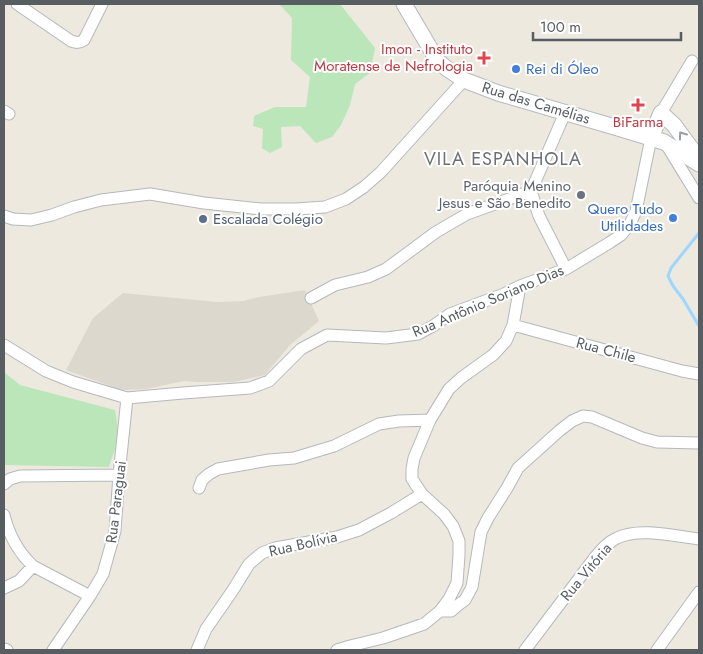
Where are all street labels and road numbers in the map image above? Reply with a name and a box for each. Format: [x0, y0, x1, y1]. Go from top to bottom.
street label: Rua das Camélias [479, 76, 593, 130]
street label: Rua Antônio Soriano Dias [409, 259, 567, 343]
street label: Rua Chile [574, 331, 639, 369]
street label: Rua Paraguai [100, 460, 132, 544]
street label: Rua Bolívia [267, 525, 339, 563]
street label: Rua Vitória [555, 538, 617, 606]

